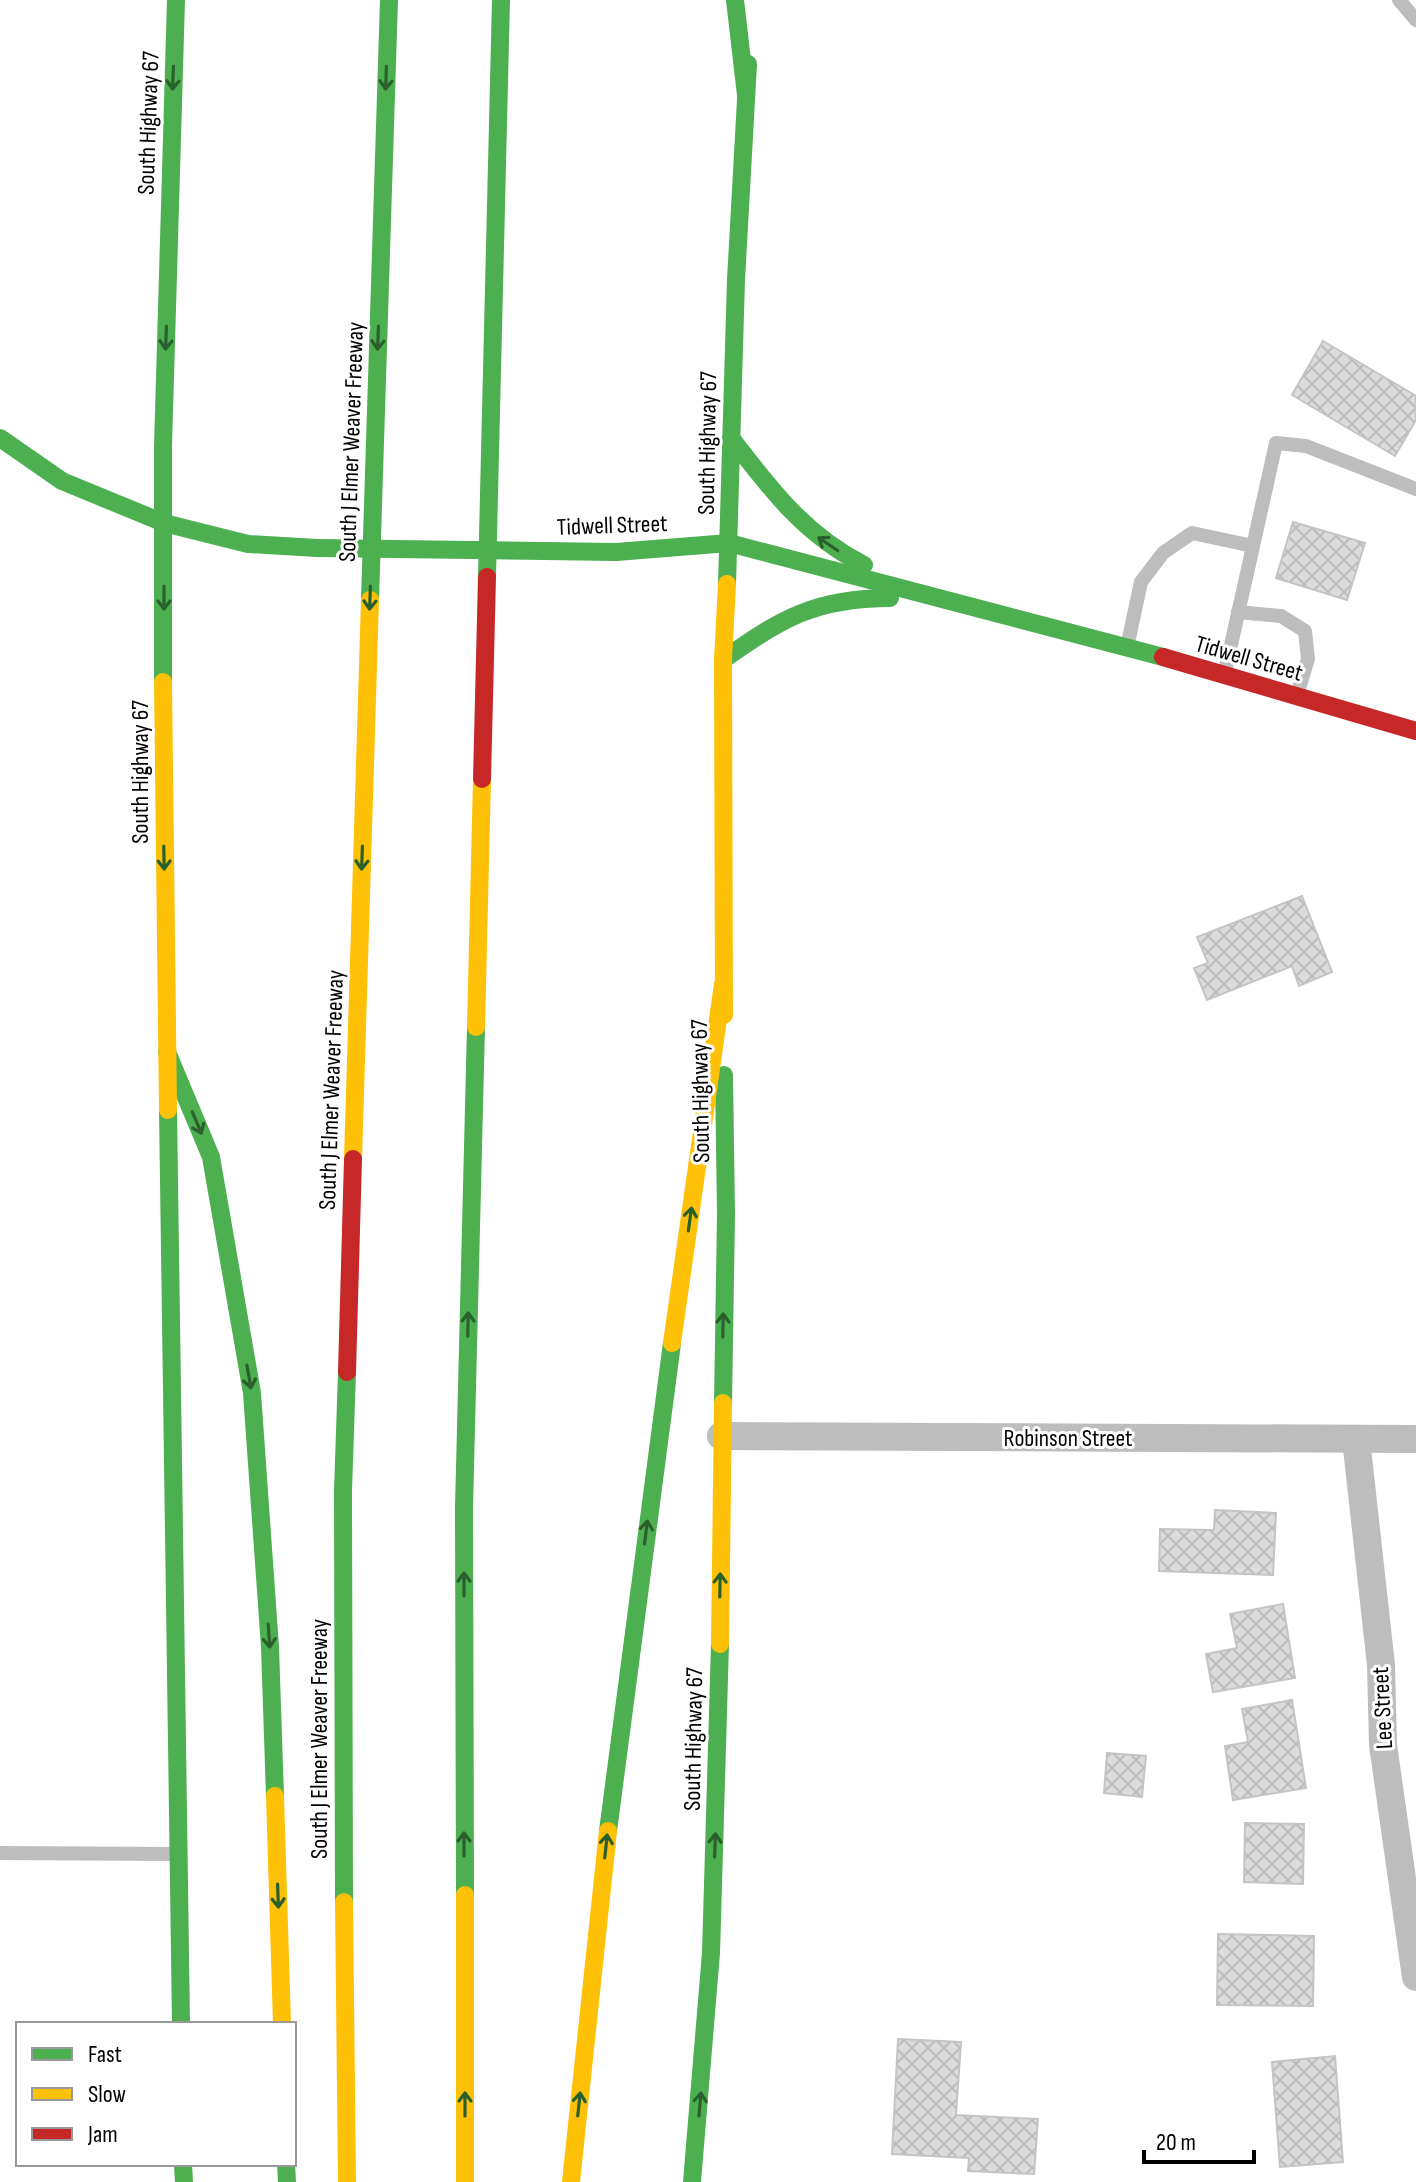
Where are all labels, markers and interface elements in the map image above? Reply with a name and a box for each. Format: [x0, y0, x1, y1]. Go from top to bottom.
street label: South Highway 67 [132, 50, 166, 195]
one-way arrow [166, 64, 181, 91]
one-way arrow [379, 64, 394, 91]
street label: South J Elmer Weaver Freeway [333, 321, 370, 563]
one-way arrow [159, 324, 174, 351]
one-way arrow [371, 324, 386, 351]
street label: South Highway 67 [692, 371, 723, 515]
street label: Tidwell Street [556, 509, 668, 542]
one-way arrow [817, 536, 839, 552]
one-way arrow [156, 584, 172, 611]
one-way arrow [363, 584, 378, 611]
street label: Tidwell Street [1192, 629, 1306, 688]
street label: South Highway 67 [126, 700, 155, 844]
one-way arrow [156, 844, 172, 871]
one-way arrow [355, 844, 370, 871]
street label: South J Elmer Weaver Freeway [313, 969, 350, 1211]
street label: South Highway 67 [685, 1019, 716, 1163]
one-way arrow [191, 1110, 206, 1135]
one-way arrow [683, 1207, 698, 1232]
one-way arrow [461, 1311, 476, 1338]
one-way arrow [716, 1312, 731, 1339]
one-way arrow [242, 1364, 257, 1389]
street label: Robinson Street [1004, 1424, 1132, 1453]
one-way arrow [639, 1520, 654, 1545]
one-way arrow [456, 1571, 472, 1598]
one-way arrow [712, 1572, 727, 1599]
street label: South J Elmer Weaver Freeway [305, 1619, 334, 1859]
one-way arrow [262, 1622, 277, 1649]
street label: Lee Street [1366, 1666, 1399, 1750]
street label: South Highway 67 [678, 1667, 709, 1811]
one-way arrow [456, 1831, 472, 1858]
one-way arrow [707, 1832, 722, 1859]
one-way arrow [599, 1833, 614, 1860]
one-way arrow [270, 1882, 285, 1909]
legend [16, 2022, 296, 2166]
text: Fast [88, 2040, 122, 2069]
text: Slow [88, 2080, 126, 2109]
one-way arrow [457, 2091, 473, 2118]
one-way arrow [572, 2091, 587, 2118]
one-way arrow [692, 2091, 707, 2118]
scale bar [1144, 2114, 1254, 2164]
text: Jam [87, 2120, 118, 2149]
text: 20 m [1156, 2128, 1196, 2157]

